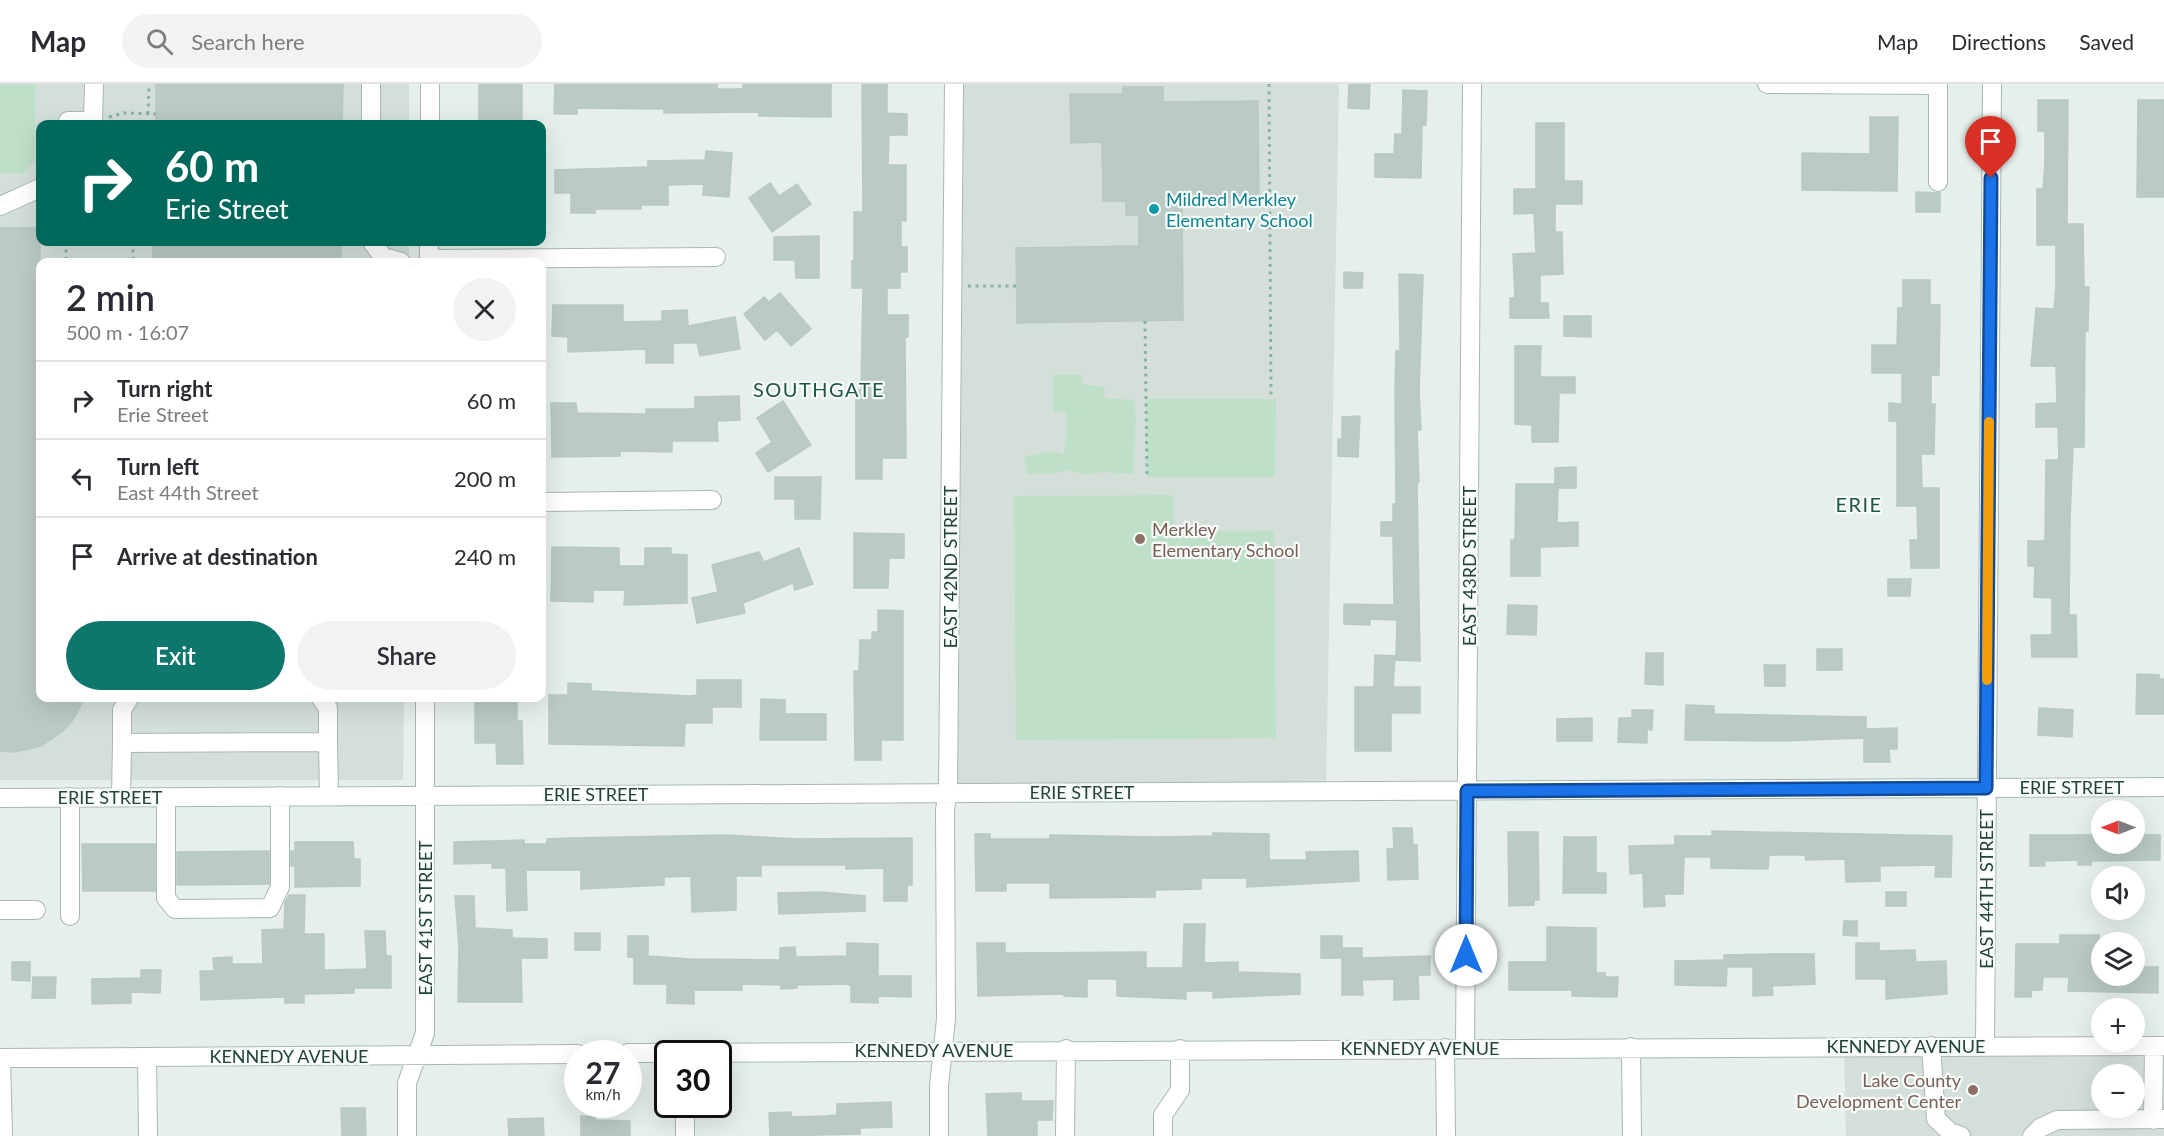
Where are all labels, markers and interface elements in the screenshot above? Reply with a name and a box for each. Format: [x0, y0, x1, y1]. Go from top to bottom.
search box [122, 14, 542, 68]
text: Map [30, 24, 86, 58]
icon: search [143, 25, 176, 58]
text: Search here [191, 28, 305, 55]
text: Map [1877, 29, 1918, 54]
text: Directions [1951, 29, 2046, 54]
text: Saved [2079, 29, 2134, 54]
pin [1965, 116, 2016, 178]
icon: arrive [1974, 125, 2007, 158]
text: 60 m [165, 141, 259, 191]
icon: right [66, 144, 144, 222]
place label: Mildred Merkley Elementary School [1166, 188, 1313, 231]
text: Erie Street [165, 192, 289, 225]
marker: Mildred Merkley Elementary School [1147, 202, 1161, 216]
text: 2 min [66, 275, 155, 319]
button: close [453, 278, 516, 341]
text: 500 m · 16:07 [66, 320, 189, 344]
text: Turn right [117, 375, 212, 402]
district label: SOUTHGATE [753, 377, 885, 401]
icon: right [66, 384, 99, 417]
text: 60 m [467, 387, 516, 414]
text: Erie Street [117, 402, 209, 426]
text: Turn left [117, 453, 199, 480]
icon: left [66, 462, 99, 495]
text: 200 m [454, 465, 516, 492]
text: East 44th Street [117, 480, 259, 504]
street label: EAST 42ND STREET [939, 485, 961, 649]
street label: EAST 43RD STREET [1458, 485, 1480, 646]
district label: ERIE [1835, 492, 1883, 516]
place label: Merkley Elementary School [1152, 518, 1299, 561]
marker: Merkley Elementary School [1133, 532, 1147, 546]
icon: arrive [66, 540, 99, 573]
text: Arrive at destination [117, 543, 318, 570]
text: 240 m [454, 543, 516, 570]
button: Exit [66, 621, 285, 690]
button: Share [297, 621, 516, 690]
street label: ERIE STREET [2020, 776, 2125, 798]
street label: ERIE STREET [1030, 781, 1135, 803]
street label: ERIE STREET [544, 783, 649, 805]
street label: ERIE STREET [58, 786, 163, 808]
north arrow [2091, 800, 2145, 854]
map controls [2091, 800, 2145, 1118]
street label: EAST 44TH STREET [1975, 809, 1997, 969]
street label: EAST 41ST STREET [414, 840, 436, 996]
button: sound [2091, 866, 2145, 920]
position arrow [1434, 923, 1498, 987]
button: layers [2091, 932, 2145, 986]
button: + [2091, 998, 2145, 1052]
street label: KENNEDY AVENUE [1827, 1035, 1985, 1057]
street label: KENNEDY AVENUE [1341, 1037, 1499, 1059]
street label: KENNEDY AVENUE [855, 1039, 1013, 1061]
speed limit sign: 30 [654, 1040, 732, 1118]
street label: KENNEDY AVENUE [210, 1045, 368, 1067]
text: 27 [586, 1054, 620, 1090]
button: − [2091, 1064, 2145, 1118]
place label: Lake County Development Center [1796, 1069, 1962, 1112]
marker: Lake County Development Center [1966, 1083, 1980, 1097]
text: km/h [585, 1085, 621, 1103]

